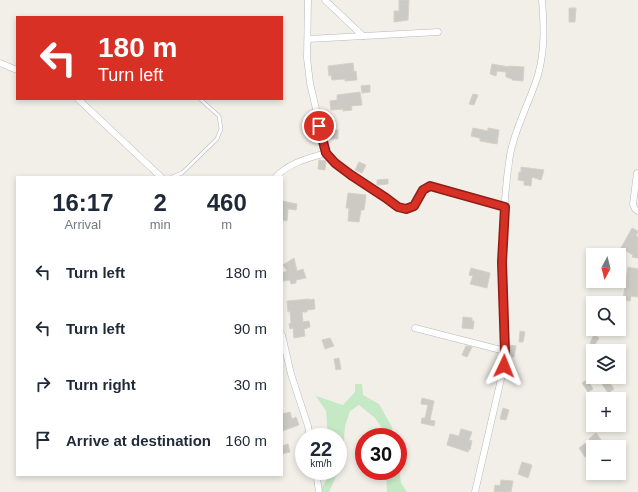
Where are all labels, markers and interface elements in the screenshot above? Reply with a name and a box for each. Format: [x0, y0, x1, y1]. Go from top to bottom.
icon: left [32, 32, 84, 84]
text: 180 m [98, 32, 177, 63]
text: Turn left [98, 65, 163, 85]
pin [302, 109, 336, 143]
icon: arrive [308, 115, 330, 137]
text: 16:17 [52, 189, 114, 216]
text: 2 [153, 189, 167, 216]
text: 460 [207, 189, 247, 216]
text: Arrival [64, 217, 101, 232]
text: min [150, 217, 171, 232]
text: m [221, 217, 232, 232]
north arrow [586, 248, 626, 288]
map controls [586, 248, 626, 480]
icon: left [32, 261, 54, 283]
text: Turn left [66, 264, 125, 281]
text: 180 m [225, 264, 267, 281]
button: search [586, 296, 626, 336]
icon: left [32, 317, 54, 339]
text: Turn left [66, 320, 125, 337]
text: 90 m [234, 320, 267, 337]
button: layers [586, 344, 626, 384]
position arrow [483, 345, 525, 387]
icon: right [32, 373, 54, 395]
text: Turn right [66, 376, 136, 393]
text: 30 m [234, 376, 267, 393]
button: + [586, 392, 626, 432]
speed limit sign: 30 [355, 428, 407, 480]
icon: arrive [32, 429, 54, 451]
text: Arrive at destination [66, 432, 211, 449]
text: 160 m [225, 432, 267, 449]
text: 22 [310, 438, 332, 460]
button: − [586, 440, 626, 480]
text: km/h [310, 458, 332, 469]

